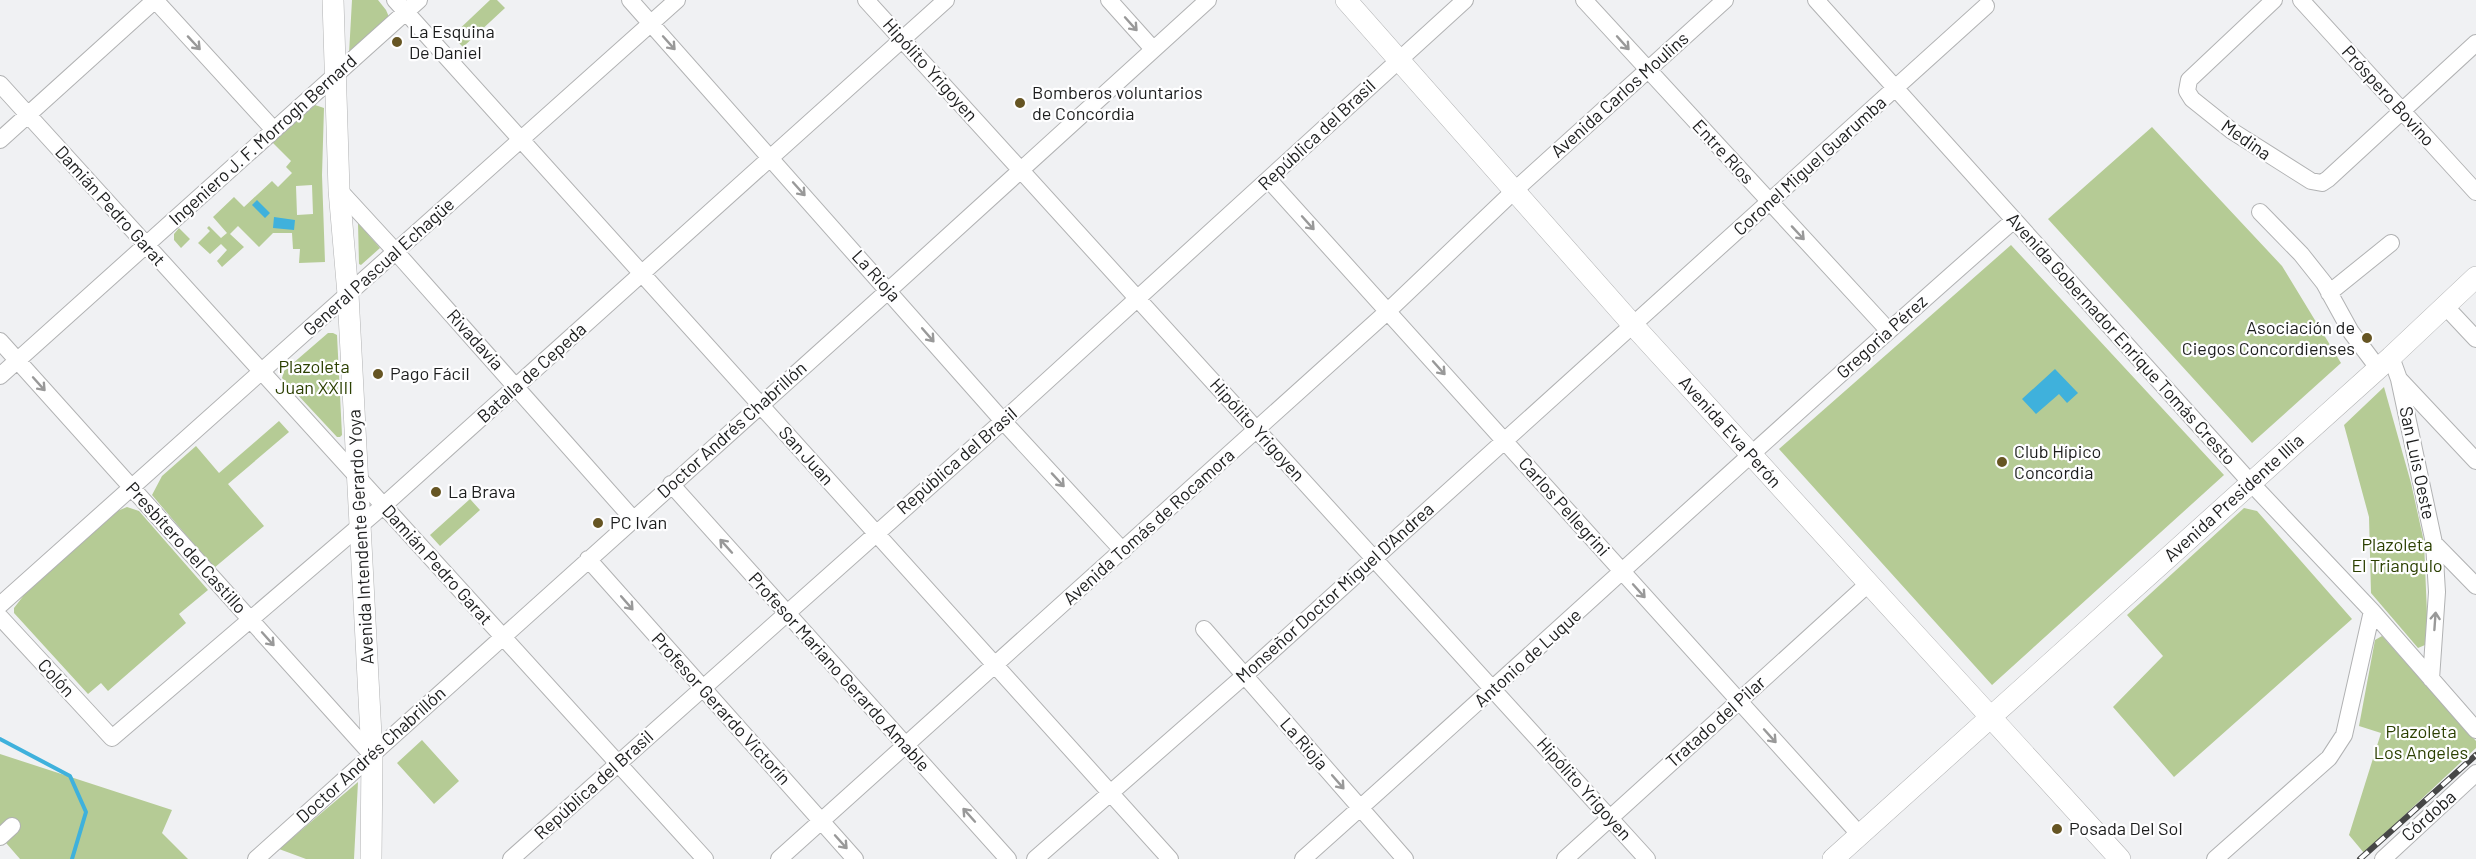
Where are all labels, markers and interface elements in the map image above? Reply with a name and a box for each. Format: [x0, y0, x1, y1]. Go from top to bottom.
street label: Hipólito Yrigoyen [879, 13, 983, 125]
one-way arrow [1124, 17, 1138, 32]
place label: La Esquina De Daniel [409, 20, 495, 63]
street label: Avenida Carlos Moulins [1546, 27, 1693, 162]
one-way arrow [187, 35, 201, 50]
marker: La Esquina De Daniel [390, 35, 404, 49]
one-way arrow [662, 35, 676, 50]
one-way arrow [1616, 36, 1630, 51]
street label: Próspero Bovino [2338, 40, 2440, 150]
street label: Ingeniero J. F. Morrogh Bernard [164, 49, 361, 229]
street label: República del Brasil [1253, 74, 1380, 194]
place label: Bomberos voluntarios de Concordia [1032, 81, 1203, 124]
street label: Coronel Miguel Guarumba [1728, 91, 1890, 240]
marker: Bomberos voluntarios de Concordia [1013, 96, 1027, 110]
street label: Medina [2217, 114, 2276, 164]
street label: Entre Ríos [1688, 115, 1759, 188]
street label: Damián Pedro Garat [51, 141, 170, 270]
one-way arrow [792, 181, 806, 196]
street label: General Pascual Echagüe [298, 193, 458, 340]
street label: Avenida Gobernador Enrique Tomás Cresto [2003, 208, 2241, 469]
one-way arrow [1301, 215, 1315, 230]
one-way arrow [1791, 225, 1805, 240]
street label: La Rioja [848, 245, 906, 306]
street label: Gregoria Pérez [1831, 290, 1931, 383]
street label: Rivadavia [443, 304, 509, 374]
place label: Asociación de Ciegos Concordienses [2182, 316, 2355, 359]
street label: Batalla de Cepeda [472, 318, 590, 427]
one-way arrow [921, 327, 935, 342]
marker: Asociación de Ciegos Concordienses [2360, 331, 2374, 345]
park label: Plazoleta Juan XXIII [275, 355, 353, 398]
street label: Doctor Andrés Chabrillón [652, 356, 811, 502]
one-way arrow [1432, 360, 1446, 375]
place label: Pago Fácil [390, 362, 470, 384]
marker: Pago Fácil [371, 367, 385, 381]
street label: Avenida Eva Perón [1675, 371, 1787, 492]
street label: Hipólito Yrigoyen [1206, 373, 1310, 485]
one-way arrow [32, 377, 46, 392]
street label: República del Brasil [892, 402, 1021, 519]
street label: San Luis Oeste [2395, 404, 2441, 521]
street label: Avenida Intendente Gerardo Yoya [342, 409, 378, 665]
street label: San Juan [775, 421, 839, 489]
street label: Avenida Presidente Illia [2159, 429, 2308, 566]
place label: Club Hípico Concordia [2014, 440, 2101, 483]
street label: Avenida Tomás de Rocamora [1058, 443, 1239, 609]
street label: Carlos Pellegrini [1515, 452, 1615, 560]
marker: Club Hípico Concordia [1995, 455, 2009, 469]
one-way arrow [1051, 473, 1065, 488]
street label: Presbítero del Castillo [122, 477, 252, 618]
place label: La Brava [448, 480, 515, 502]
marker: La Brava [429, 485, 443, 499]
street label: Monseñor Doctor Miguel D'Andrea [1231, 497, 1438, 687]
street label: Damián Pedro Garat [378, 500, 497, 629]
place label: PC Ivan [610, 511, 667, 533]
marker: PC Ivan [591, 516, 605, 530]
park label: Plazoleta El Triangulo [2351, 533, 2443, 576]
one-way arrow [719, 538, 733, 553]
street label: Profesor Mariano Gerardo Amable [744, 567, 935, 775]
one-way arrow [1632, 583, 1646, 598]
one-way arrow [620, 595, 634, 610]
street label: Antonio de Luque [1469, 603, 1585, 711]
one-way arrow [2430, 611, 2441, 631]
street label: Profesor Gerardo Victorín [648, 628, 796, 789]
one-way arrow [261, 631, 275, 646]
street label: Colón [34, 654, 80, 701]
street label: Tratado del Pilar [1661, 671, 1770, 772]
street label: Doctor Andrés Chabrillón [291, 681, 450, 827]
street label: La Rioja [1276, 713, 1333, 774]
park label: Plazoleta Los Angeles [2374, 720, 2468, 763]
street label: República del Brasil [529, 725, 657, 843]
one-way arrow [1763, 728, 1777, 743]
street label: Hipólito Yrigoyen [1533, 732, 1637, 844]
one-way arrow [1331, 775, 1345, 790]
street label: Córdoba [2397, 785, 2460, 845]
one-way arrow [962, 808, 976, 823]
place label: Posada Del Sol [2069, 817, 2183, 839]
marker: Posada Del Sol [2050, 822, 2064, 836]
one-way arrow [834, 834, 848, 849]

